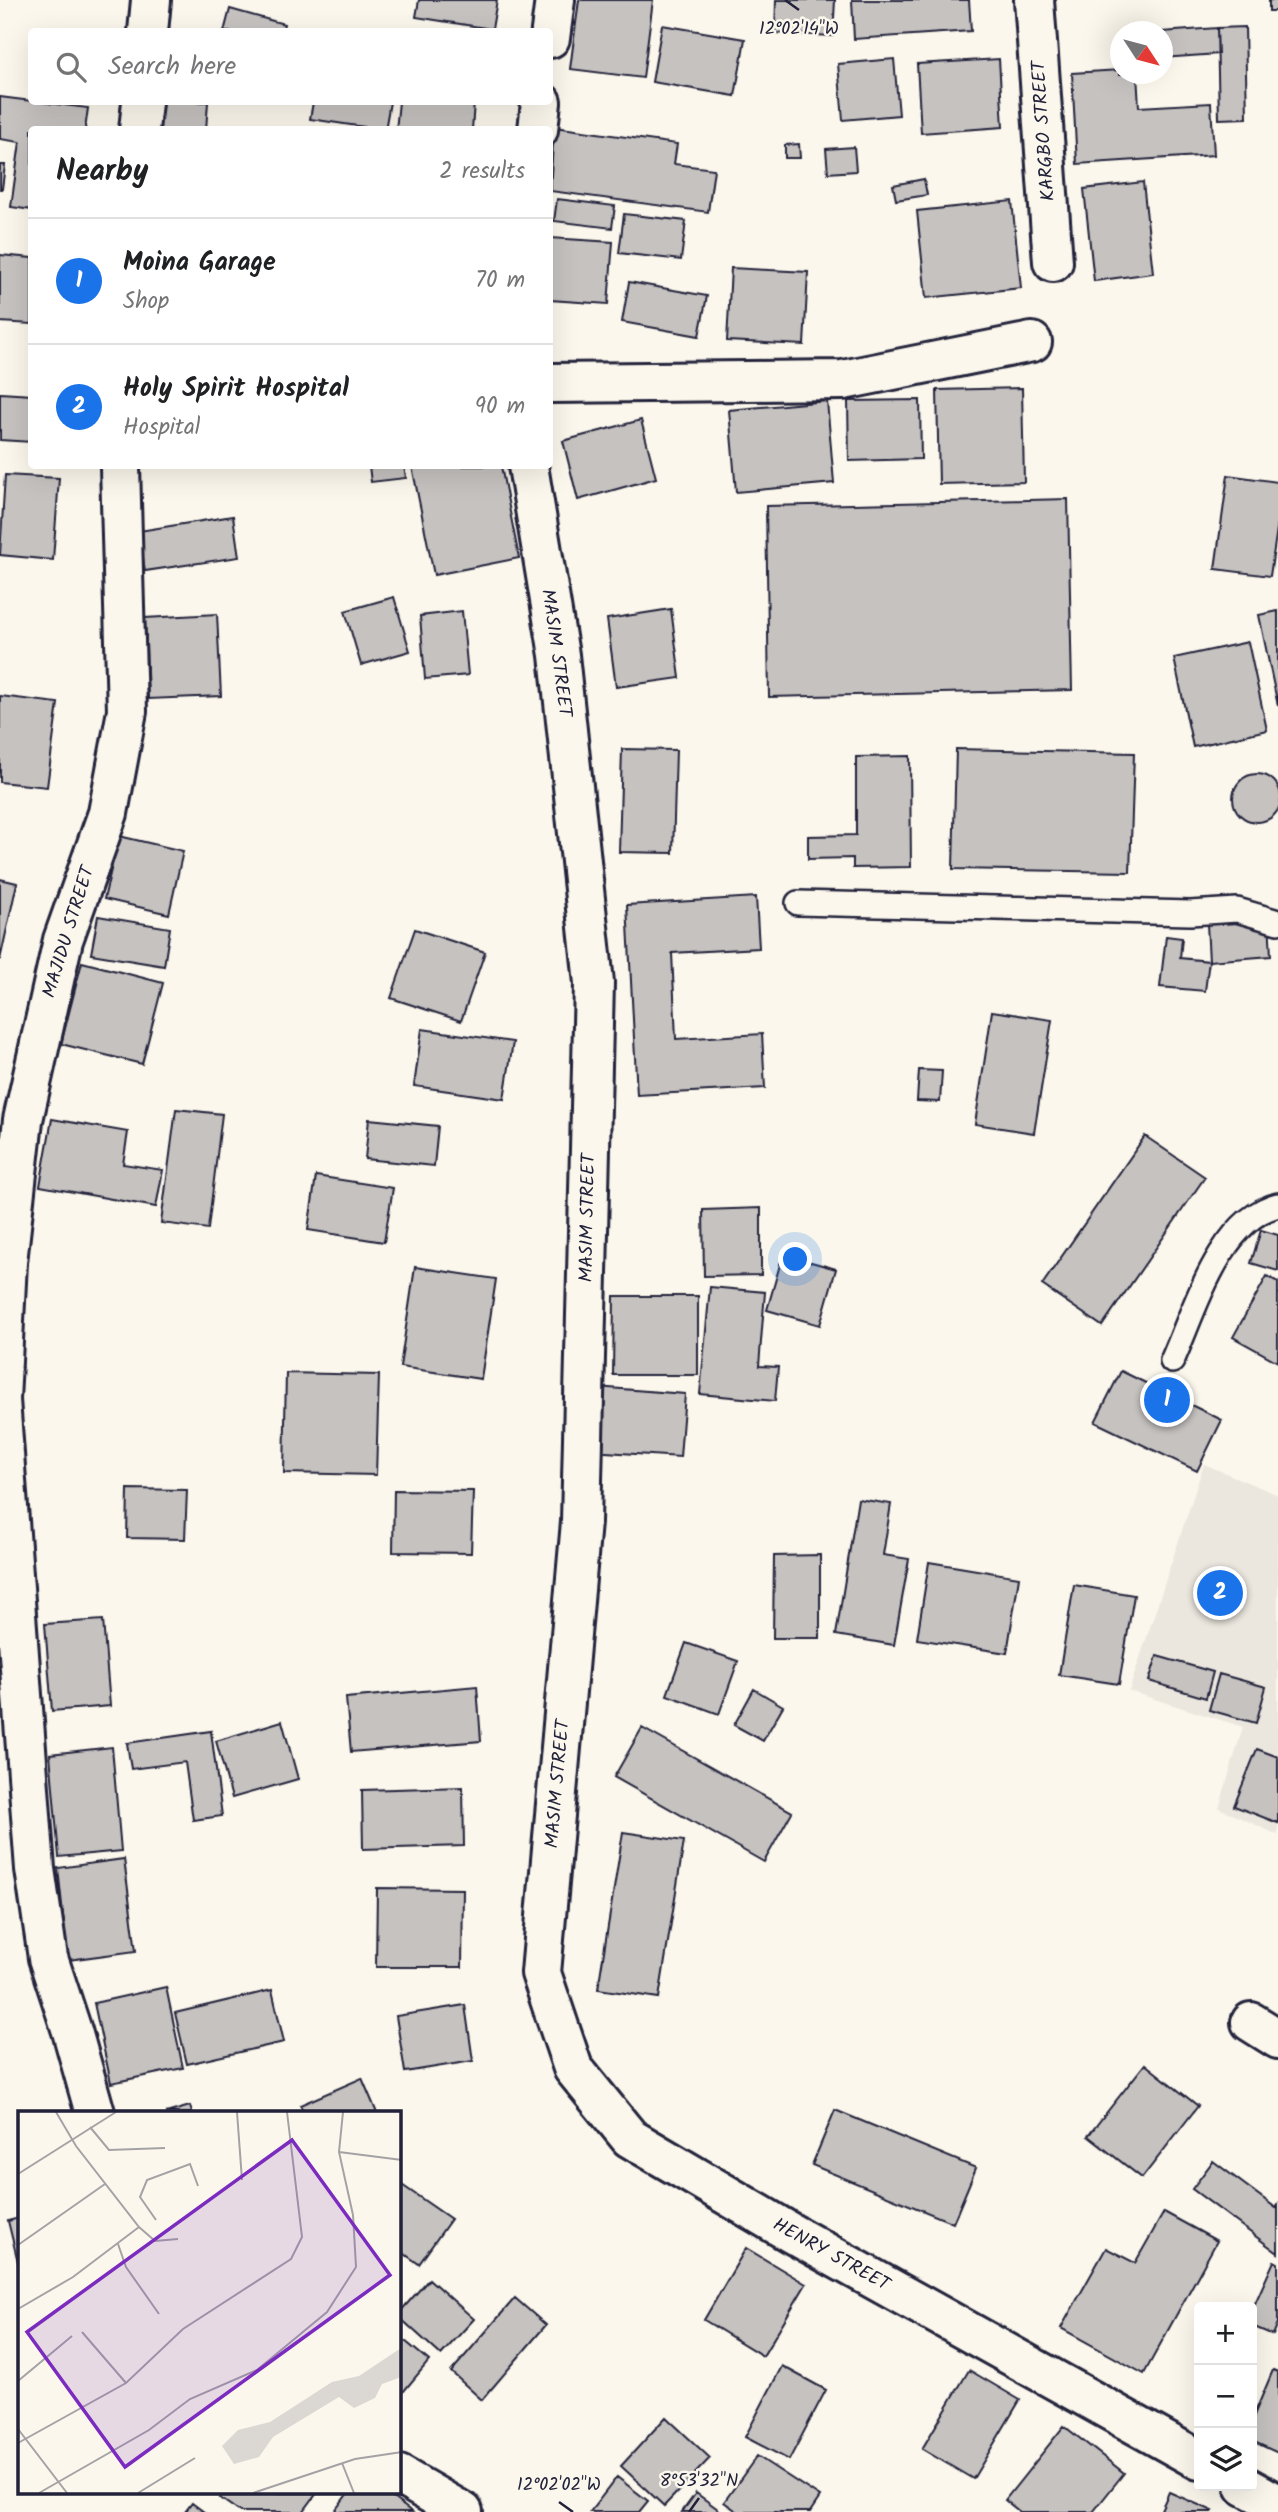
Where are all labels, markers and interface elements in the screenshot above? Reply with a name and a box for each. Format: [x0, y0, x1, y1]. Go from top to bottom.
text: 12°02'14"W [759, 15, 839, 44]
north arrow [1110, 21, 1173, 84]
search box [28, 28, 553, 105]
text: Search here [108, 46, 236, 88]
icon: search [52, 48, 90, 86]
street label: KARGBO STREET [1024, 58, 1064, 202]
text: Nearby [56, 148, 148, 196]
text: 2 results [439, 154, 525, 190]
text: Moina Garage [123, 242, 276, 284]
text: 1 [76, 263, 82, 299]
text: 70 m [475, 263, 525, 299]
text: Shop [123, 284, 169, 320]
text: Holy Spirit Hospital [123, 368, 349, 410]
text: 2 [72, 389, 86, 425]
text: 90 m [475, 389, 525, 425]
text: Hospital [123, 410, 200, 446]
street label: MASIM STREET [532, 587, 580, 721]
street label: MAJIDU STREET [35, 861, 104, 1002]
street label: MASIM STREET [572, 1151, 604, 1283]
your location [778, 1242, 812, 1276]
pin: 1 [1144, 1374, 1190, 1426]
pin: 2 [1197, 1567, 1243, 1619]
street label: MASIM STREET [537, 1717, 579, 1850]
inset map [18, 2111, 401, 2494]
street label: HENRY STREET [767, 2210, 897, 2301]
map controls [1194, 2302, 1257, 2491]
button: + [1194, 2302, 1257, 2365]
button: − [1194, 2365, 1257, 2428]
button: layers [1194, 2428, 1257, 2491]
text: 8°53'32"N [660, 2467, 738, 2496]
text: 12°02'02"W [517, 2471, 601, 2500]

